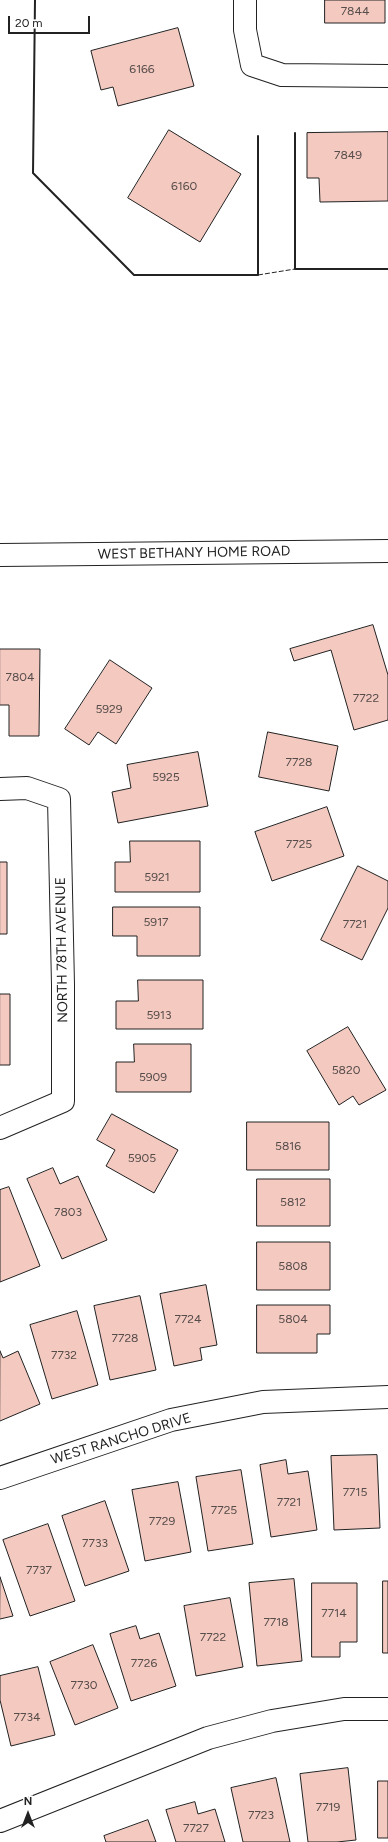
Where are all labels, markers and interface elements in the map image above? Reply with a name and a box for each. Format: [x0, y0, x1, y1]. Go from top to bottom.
house number: 7844 [341, 4, 369, 18]
scale bar [10, 8, 92, 34]
text: 20 m [15, 16, 43, 30]
house number: 6166 [129, 62, 155, 76]
house number: 7849 [334, 148, 362, 162]
house number: 6160 [171, 179, 197, 193]
street label: WEST BETHANY HOME ROAD [98, 543, 290, 563]
house number: 7804 [6, 670, 34, 684]
house number: 7722 [353, 691, 379, 705]
house number: 5929 [95, 702, 123, 716]
house number: 7728 [286, 755, 312, 769]
house number: 5925 [152, 770, 180, 784]
house number: 7725 [286, 837, 312, 851]
house number: 5921 [144, 870, 170, 884]
street label: NORTH 78TH AVENUE [52, 877, 72, 1023]
house number: 5917 [143, 915, 169, 929]
house number: 7721 [343, 917, 367, 931]
house number: 5913 [146, 1008, 172, 1022]
house number: 5820 [332, 1063, 360, 1077]
house number: 5909 [139, 1070, 167, 1084]
house number: 5816 [275, 1139, 301, 1153]
house number: 5905 [128, 1151, 156, 1165]
house number: 5812 [280, 1195, 306, 1209]
house number: 7803 [54, 1205, 82, 1219]
house number: 5808 [278, 1259, 308, 1273]
house number: 7724 [174, 1312, 202, 1326]
house number: 5804 [278, 1312, 308, 1326]
house number: 7728 [112, 1331, 138, 1345]
house number: 7732 [51, 1348, 77, 1362]
street label: WEST RANCHO DRIVE [49, 1410, 193, 1468]
house number: 7715 [343, 1485, 367, 1499]
house number: 7721 [277, 1495, 301, 1509]
house number: 7725 [211, 1503, 237, 1517]
house number: 7729 [149, 1514, 175, 1528]
house number: 7733 [82, 1536, 108, 1550]
house number: 7737 [26, 1563, 52, 1577]
house number: 7714 [321, 1606, 347, 1620]
house number: 7718 [263, 1615, 289, 1629]
house number: 7722 [200, 1630, 226, 1644]
house number: 7726 [131, 1656, 157, 1670]
house number: 7730 [70, 1678, 98, 1692]
house number: 7734 [14, 1710, 40, 1724]
north arrow [8, 1794, 48, 1834]
text: N [24, 1795, 32, 1808]
house number: 7719 [316, 1800, 340, 1814]
house number: 7723 [248, 1808, 274, 1822]
house number: 7727 [183, 1821, 209, 1835]

